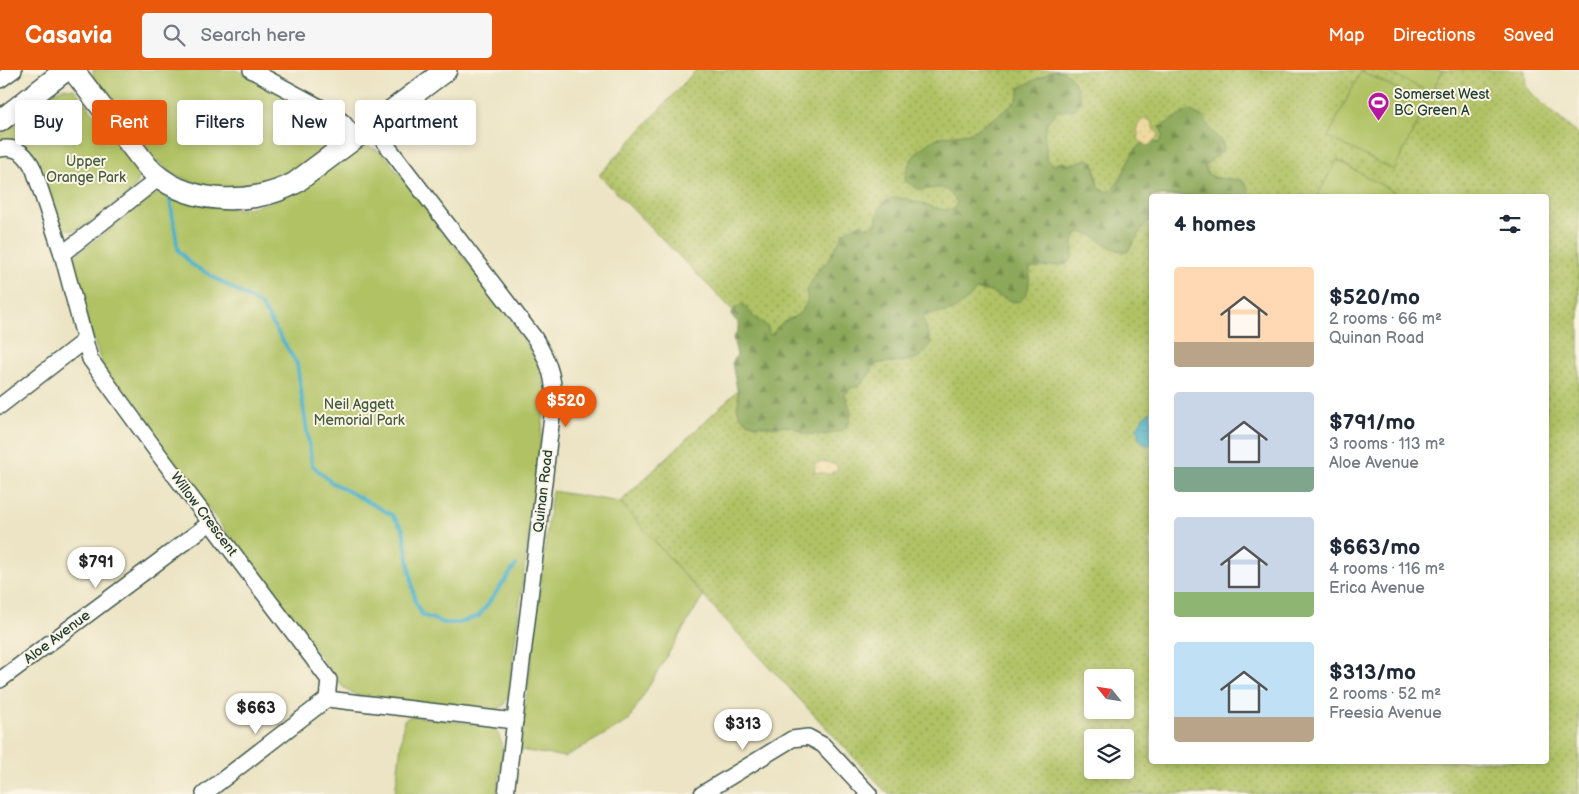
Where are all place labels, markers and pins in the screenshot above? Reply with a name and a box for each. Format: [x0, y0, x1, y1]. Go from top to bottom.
place label: Somerset West BC Green A [1394, 86, 1490, 119]
sports icon: Somerset West BC Green A [1366, 90, 1390, 121]
pin: $520 [536, 386, 596, 428]
pin: $791 [66, 546, 126, 589]
pin: $663 [226, 692, 286, 735]
pin: $313 [713, 708, 773, 751]

